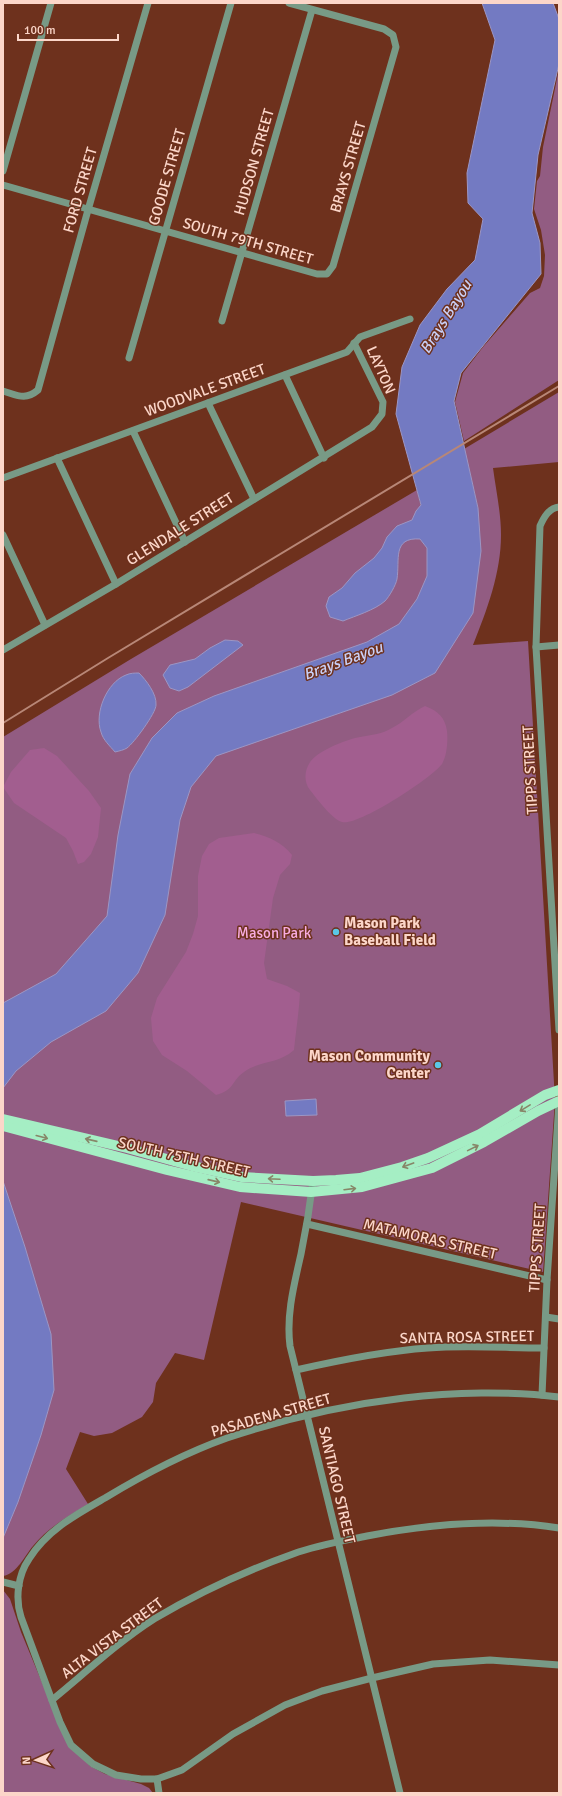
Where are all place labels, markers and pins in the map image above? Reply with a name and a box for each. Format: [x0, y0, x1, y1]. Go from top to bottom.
place label: Mason Park Baseball Field [344, 914, 436, 949]
marker: Mason Park Baseball Field [331, 927, 341, 937]
place label: Mason Community Center [309, 1047, 431, 1082]
marker: Mason Community Center [433, 1060, 443, 1070]

